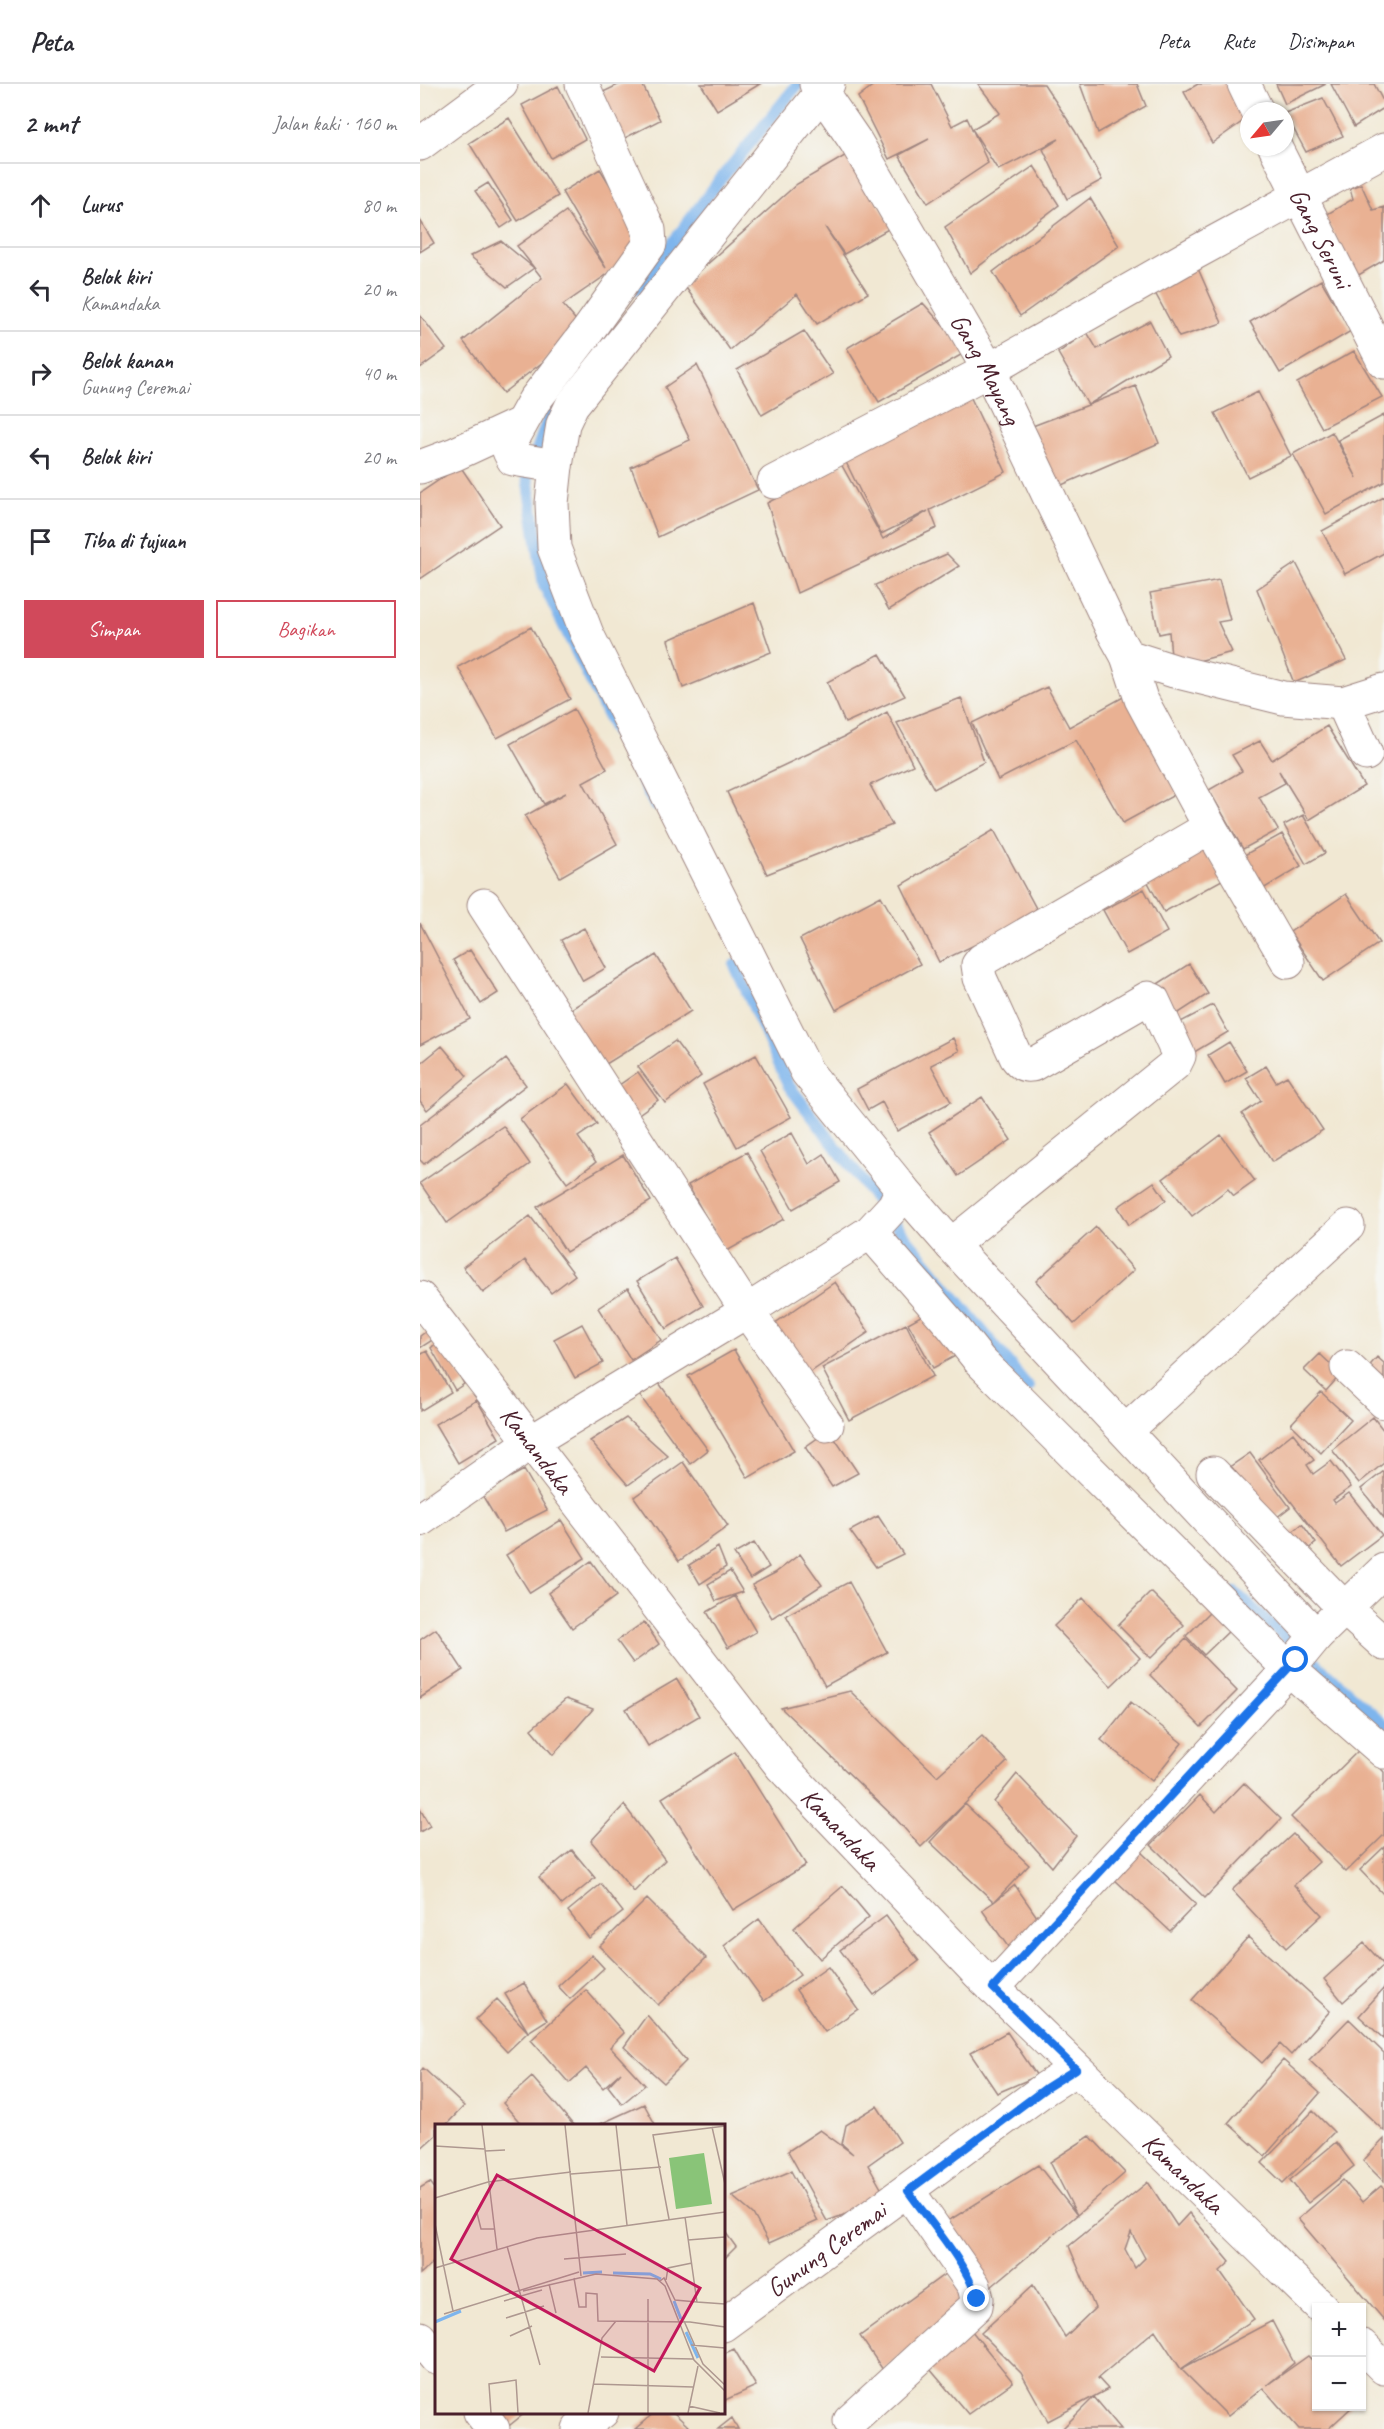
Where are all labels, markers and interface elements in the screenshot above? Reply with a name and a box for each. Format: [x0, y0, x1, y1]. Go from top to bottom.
text: Peta [30, 24, 73, 59]
text: Peta [1158, 28, 1189, 54]
text: Rute [1222, 28, 1255, 54]
text: Disimpan [1288, 28, 1354, 54]
north arrow [1240, 102, 1294, 156]
text: 2 mnt [24, 107, 77, 140]
text: Jalan kaki · 160 m [273, 111, 396, 136]
street label: Gang Seruni [1282, 183, 1361, 297]
icon: ahead [24, 189, 57, 222]
text: Lurus [81, 191, 121, 219]
text: 80 m [362, 193, 396, 218]
text: Belok kiri [81, 263, 150, 291]
icon: left [24, 273, 57, 306]
text: 20 m [362, 277, 396, 302]
text: Kamandaka [81, 291, 159, 316]
street label: Gang Mayang [943, 308, 1029, 431]
text: Belok kanan [81, 347, 173, 375]
icon: right [24, 357, 57, 390]
text: 40 m [362, 361, 396, 386]
text: Gunung Ceremai [81, 375, 189, 400]
icon: left [24, 441, 57, 474]
text: Belok kiri [81, 443, 150, 471]
text: 20 m [362, 445, 396, 470]
icon: arrive [24, 525, 57, 558]
text: Tiba di tujuan [81, 527, 186, 555]
button: Simpan [24, 600, 204, 658]
button: Bagikan [216, 600, 396, 658]
street label: Kamandaka [493, 1400, 582, 1502]
route start [1282, 1646, 1308, 1672]
street label: Kamandaka [794, 1781, 889, 1879]
inset map [435, 2124, 724, 2414]
street label: Kamandaka [1135, 2126, 1233, 2222]
street label: Gunung Ceremai [760, 2193, 895, 2305]
route end [963, 2285, 989, 2311]
map controls [1312, 2303, 1366, 2411]
button: + [1312, 2303, 1366, 2357]
button: − [1312, 2357, 1366, 2411]

